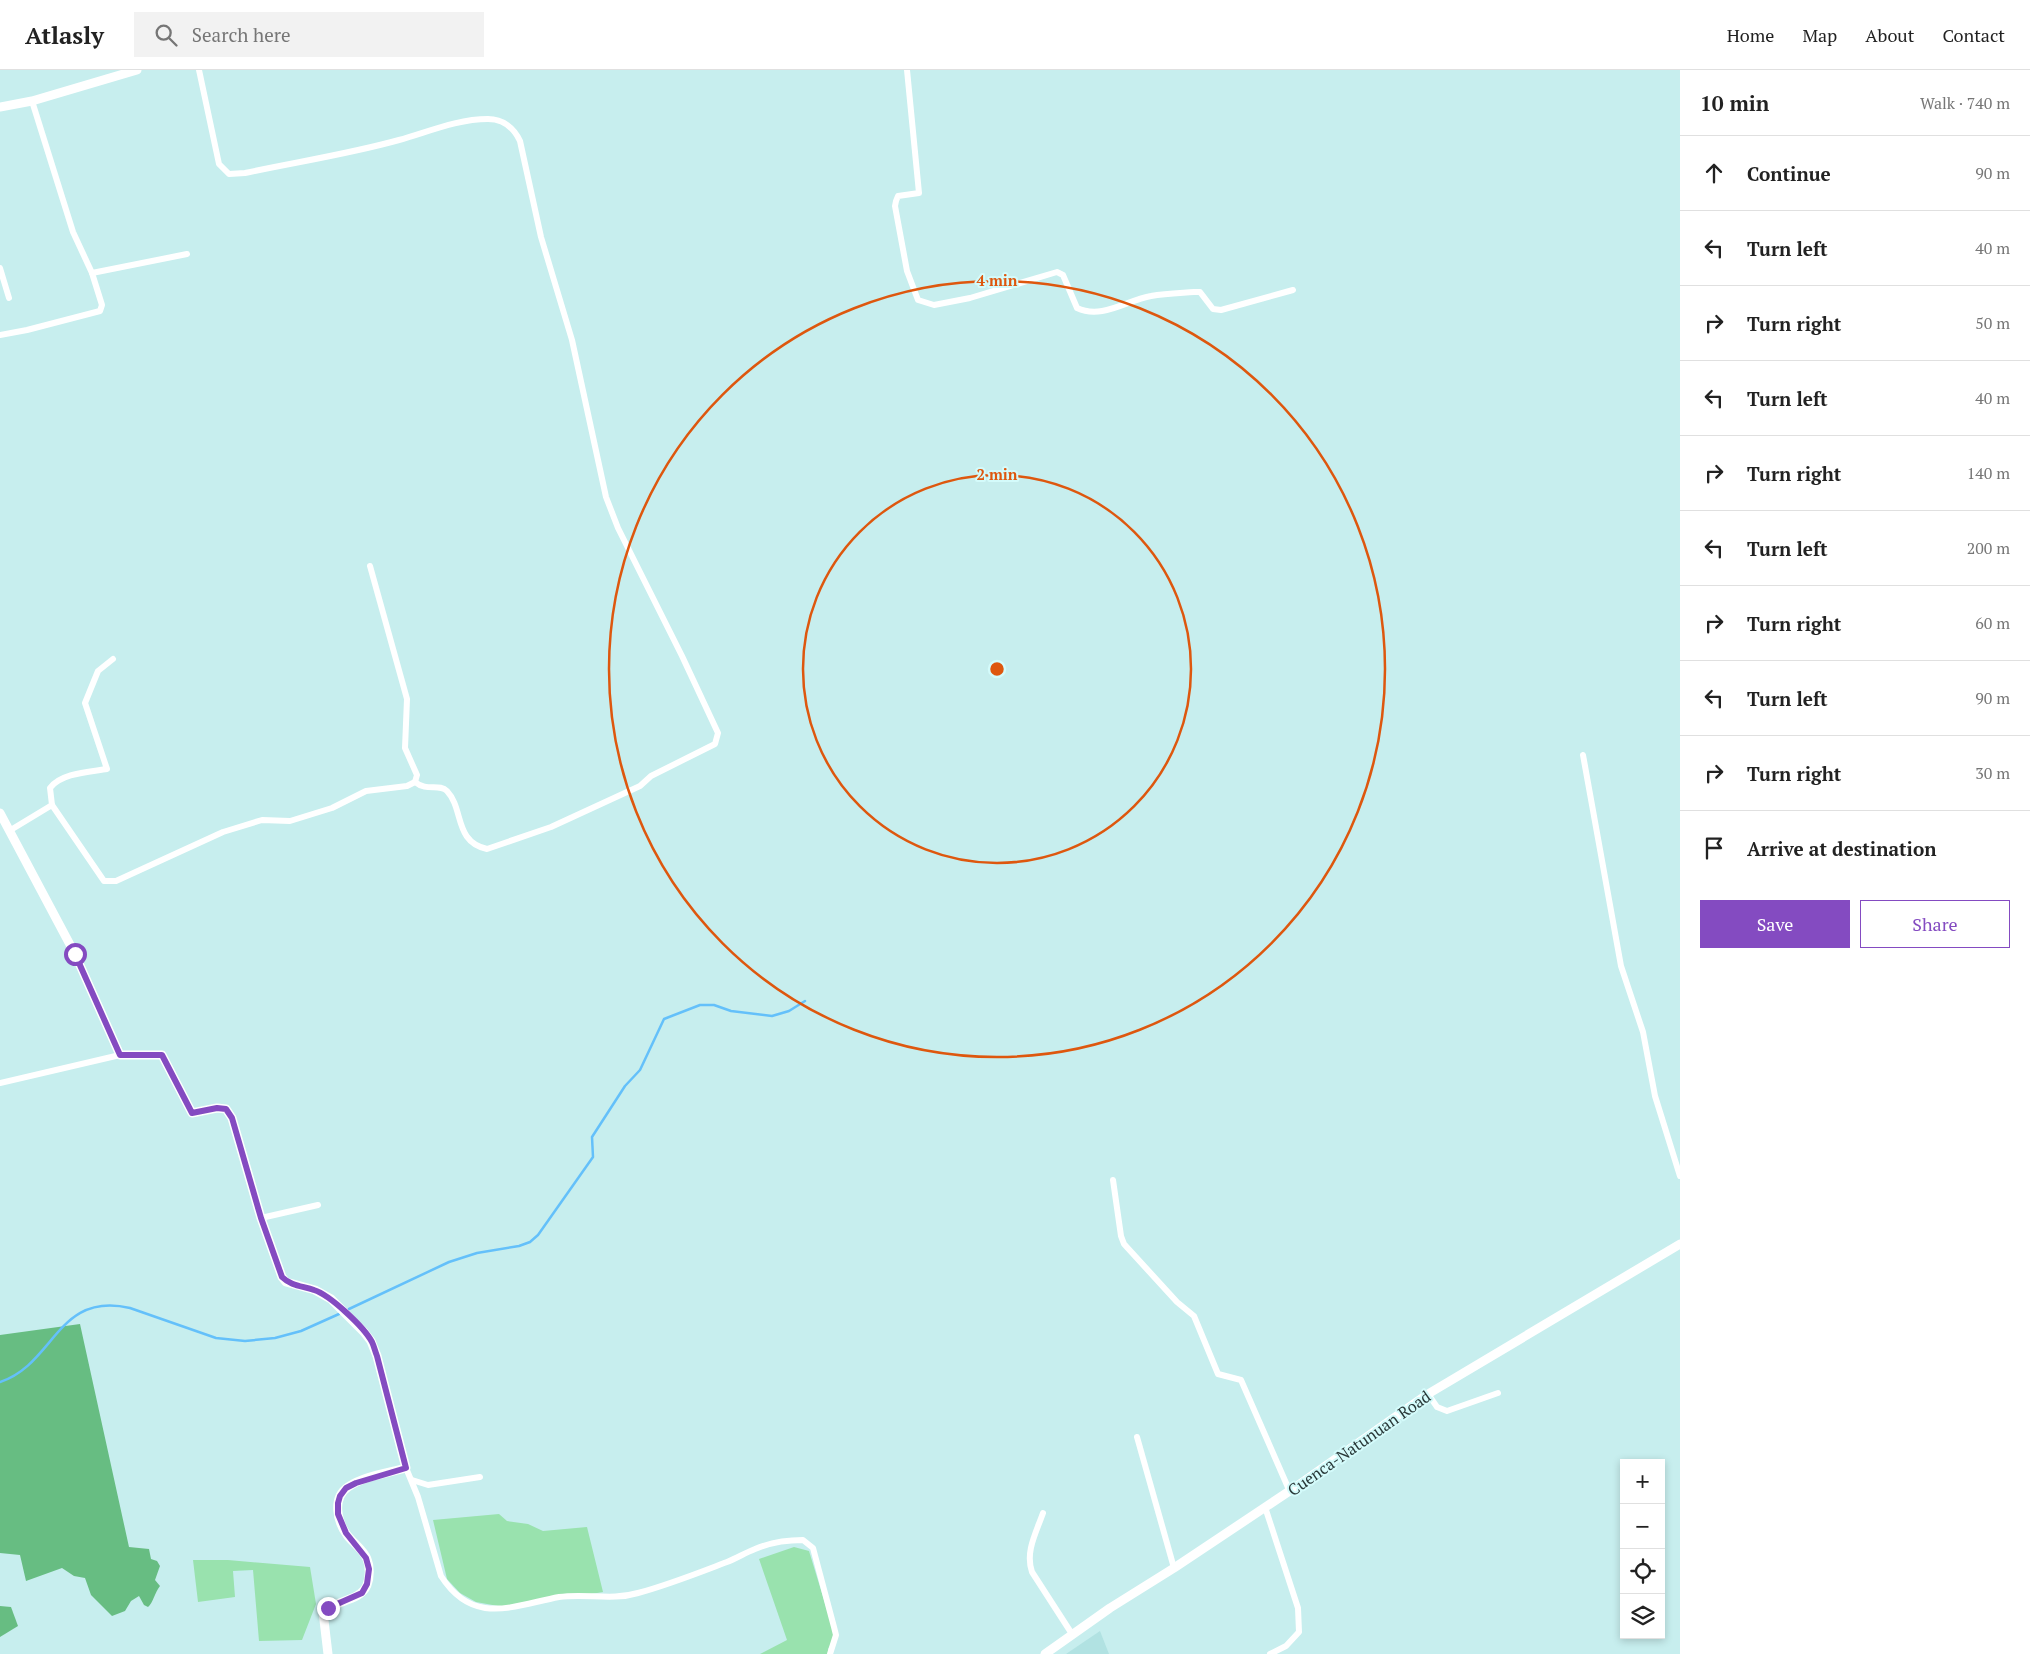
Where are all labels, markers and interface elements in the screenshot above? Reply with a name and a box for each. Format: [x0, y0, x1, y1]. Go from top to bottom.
search box [134, 12, 484, 57]
text: Atlasly [25, 19, 104, 51]
icon: search [152, 21, 180, 49]
text: Search here [192, 22, 291, 47]
text: Home [1727, 23, 1774, 47]
text: Map [1802, 23, 1837, 47]
text: About [1865, 23, 1914, 47]
text: Contact [1942, 23, 2005, 47]
text: 10 min [1700, 89, 1769, 117]
text: Walk · 740 m [1920, 92, 2010, 114]
icon: ahead [1700, 159, 1728, 187]
text: Continue [1747, 161, 1831, 186]
text: 90 m [1975, 162, 2010, 184]
icon: left [1700, 234, 1728, 262]
text: Turn left [1747, 236, 1828, 261]
text: 40 m [1975, 237, 2010, 259]
text: 4 min [976, 270, 1018, 290]
icon: right [1700, 309, 1728, 337]
text: Turn right [1747, 311, 1841, 336]
text: 50 m [1975, 312, 2010, 334]
icon: left [1700, 384, 1728, 412]
text: Turn left [1747, 386, 1828, 411]
text: 40 m [1975, 387, 2010, 409]
icon: right [1700, 459, 1728, 487]
text: Turn right [1747, 461, 1841, 486]
text: 140 m [1967, 462, 2010, 484]
text: 2 min [976, 464, 1018, 484]
icon: left [1700, 534, 1728, 562]
text: Turn left [1747, 536, 1828, 561]
text: 200 m [1967, 537, 2010, 559]
icon: right [1700, 609, 1728, 637]
text: Turn right [1747, 611, 1841, 636]
text: 60 m [1975, 612, 2010, 634]
centre of rings [988, 660, 1006, 678]
icon: left [1700, 684, 1728, 712]
text: Turn left [1747, 686, 1828, 711]
text: 90 m [1975, 687, 2010, 709]
icon: right [1700, 759, 1728, 787]
text: Turn right [1747, 761, 1841, 786]
text: 30 m [1975, 762, 2010, 784]
icon: arrive [1700, 834, 1728, 862]
text: Arrive at destination [1747, 836, 1936, 861]
button: Save [1700, 900, 1850, 948]
button: Share [1860, 900, 2010, 948]
route start [64, 943, 87, 966]
street label: Cuenca-Natunuan Road [1283, 1385, 1435, 1501]
map controls [1620, 1459, 1665, 1639]
button: + [1620, 1459, 1665, 1504]
button: − [1620, 1504, 1665, 1549]
button: locate [1620, 1549, 1665, 1594]
button: layers [1620, 1594, 1665, 1639]
route end [317, 1597, 340, 1620]

